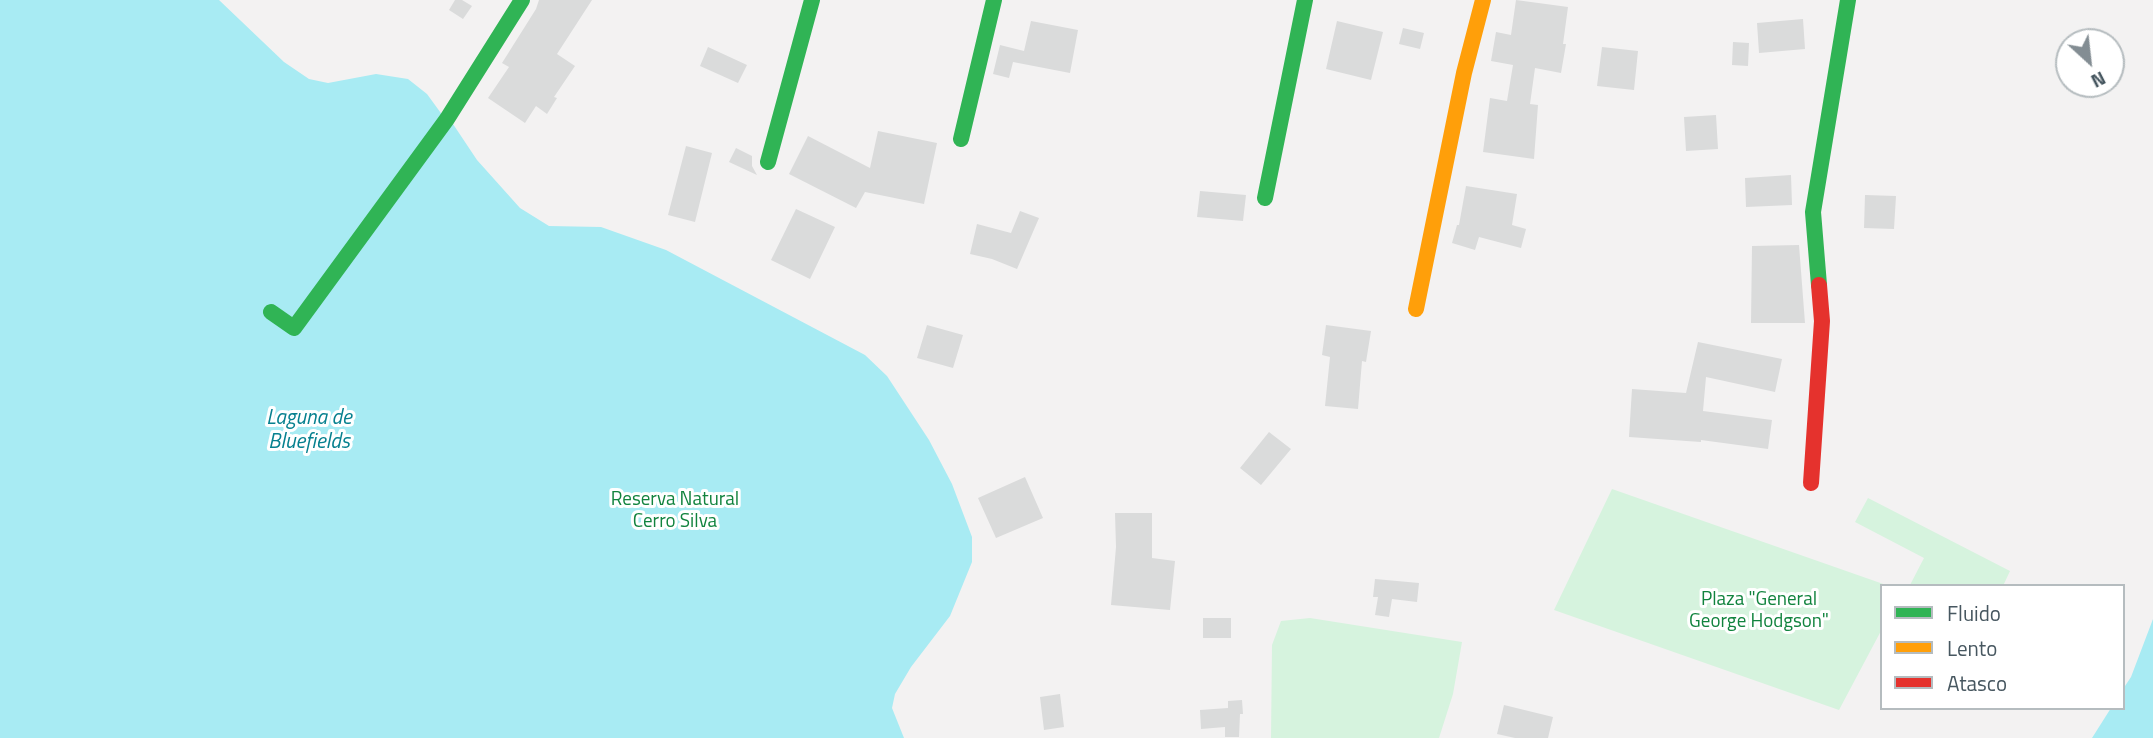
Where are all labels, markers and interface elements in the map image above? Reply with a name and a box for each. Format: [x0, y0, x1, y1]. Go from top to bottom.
north arrow [2055, 28, 2125, 98]
text: N [2086, 64, 2111, 96]
water label: Laguna de Bluefields [266, 406, 352, 456]
park label: Reserva Natural Cerro Silva [611, 489, 739, 533]
legend [1880, 584, 2125, 710]
park label: Plaza "General George Hodgson" [1689, 589, 1829, 633]
text: Fluido [1947, 597, 2001, 629]
text: Lento [1947, 632, 1997, 664]
text: Atasco [1947, 667, 2007, 699]

